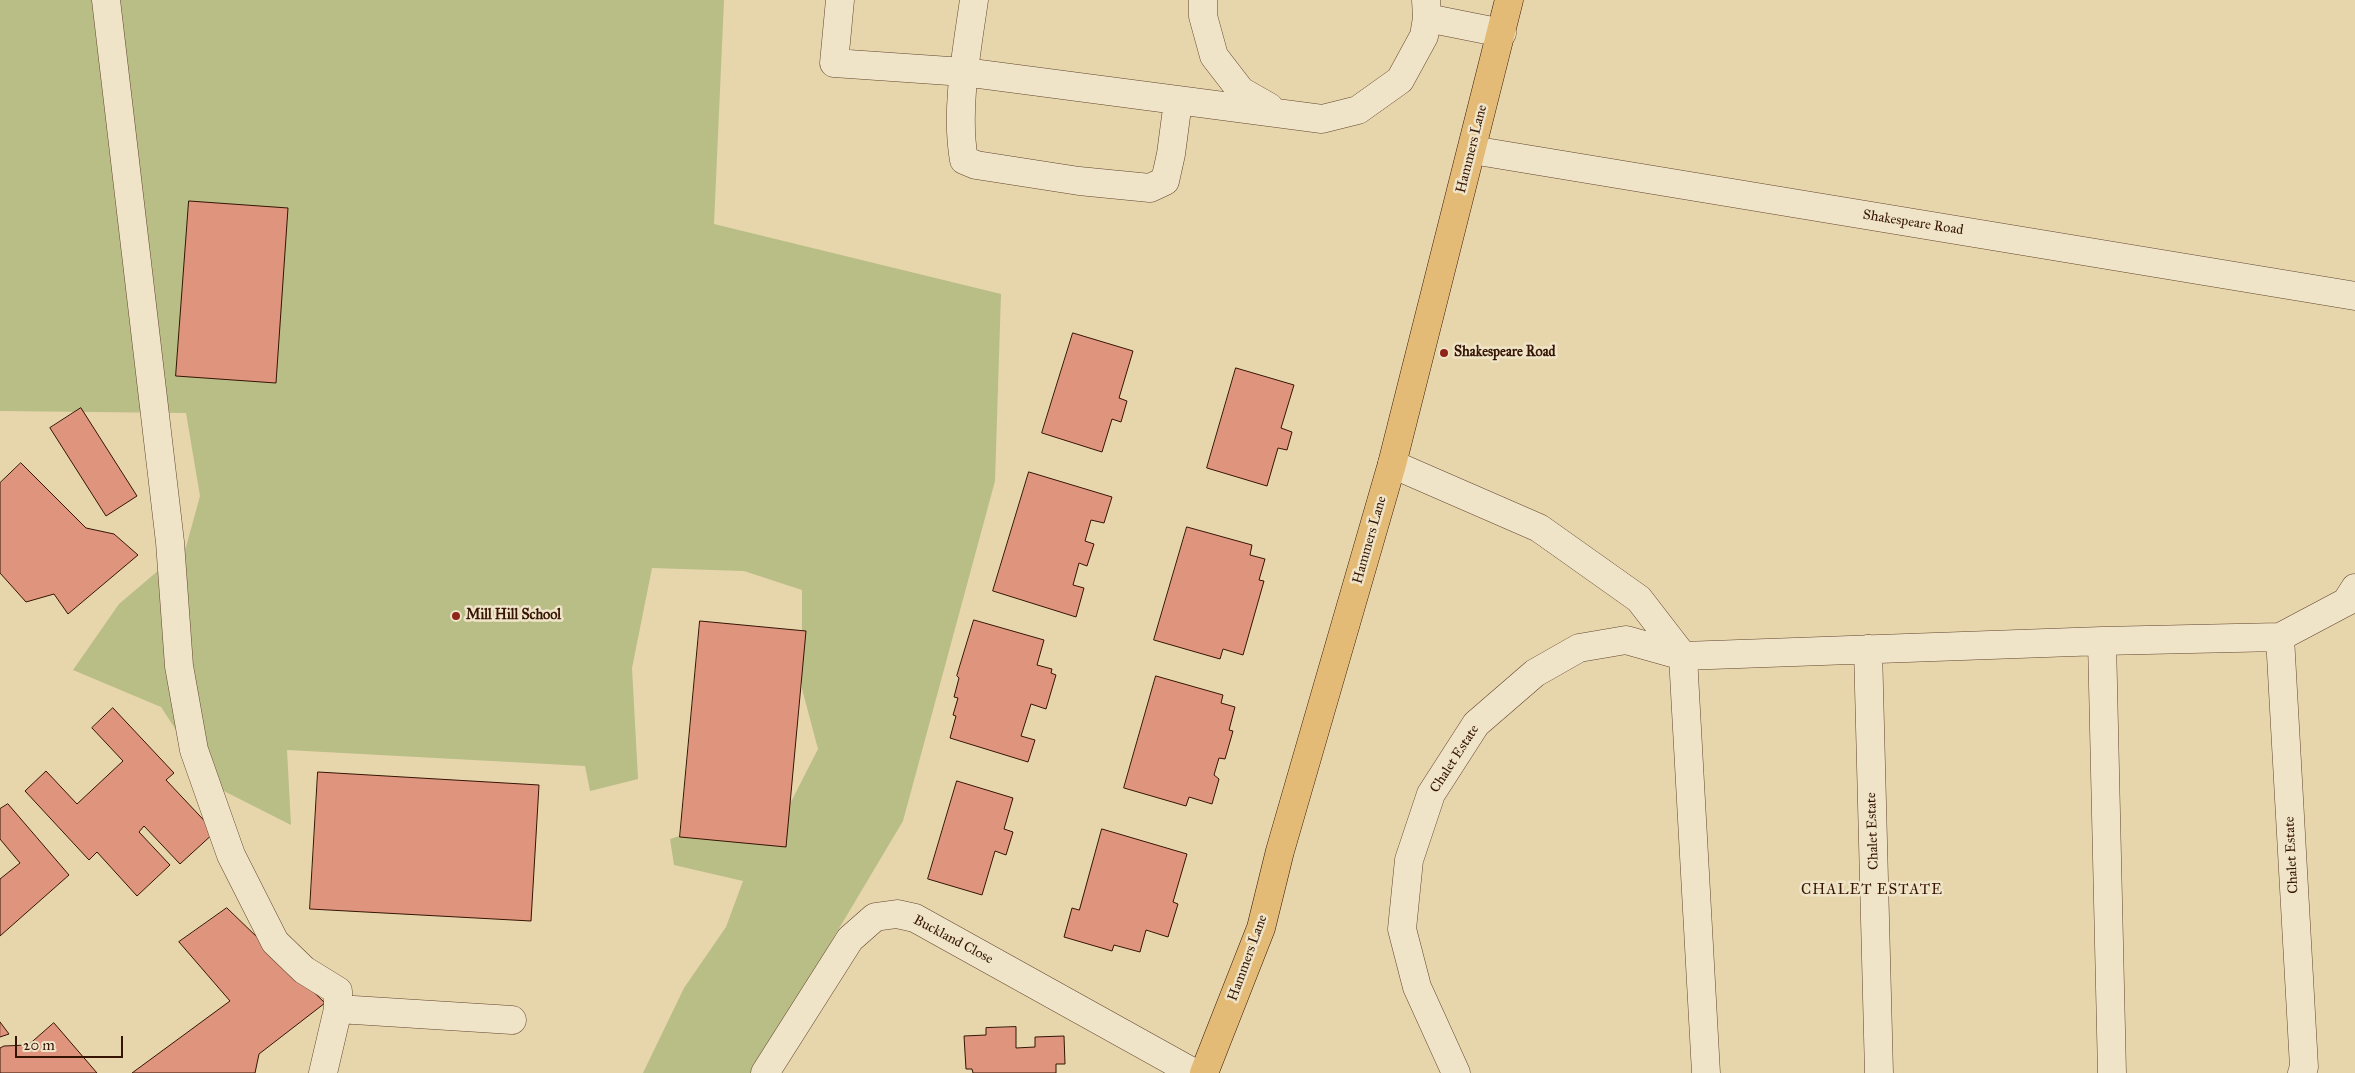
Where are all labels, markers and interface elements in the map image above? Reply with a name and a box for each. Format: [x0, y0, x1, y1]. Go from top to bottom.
street label: Hammers Lane [1453, 103, 1491, 195]
street label: Shakespeare Road [1861, 207, 1965, 239]
place label: Shakespeare Road [1454, 345, 1556, 361]
marker: Shakespeare Road [1438, 347, 1450, 359]
street label: Hammers Lane [1349, 494, 1391, 586]
place label: Mill Hill School [466, 608, 561, 624]
marker: Mill Hill School [450, 610, 462, 622]
street label: Chalet Estate [1427, 722, 1483, 796]
street label: Chalet Estate [1863, 792, 1883, 870]
street label: Chalet Estate [2282, 816, 2302, 894]
district label: CHALET ESTATE [1799, 881, 1945, 899]
street label: Buckland Close [910, 912, 996, 968]
street label: Hammers Lane [1225, 913, 1271, 1003]
scale bar [18, 1026, 125, 1058]
text: 20 m [23, 1036, 55, 1054]

